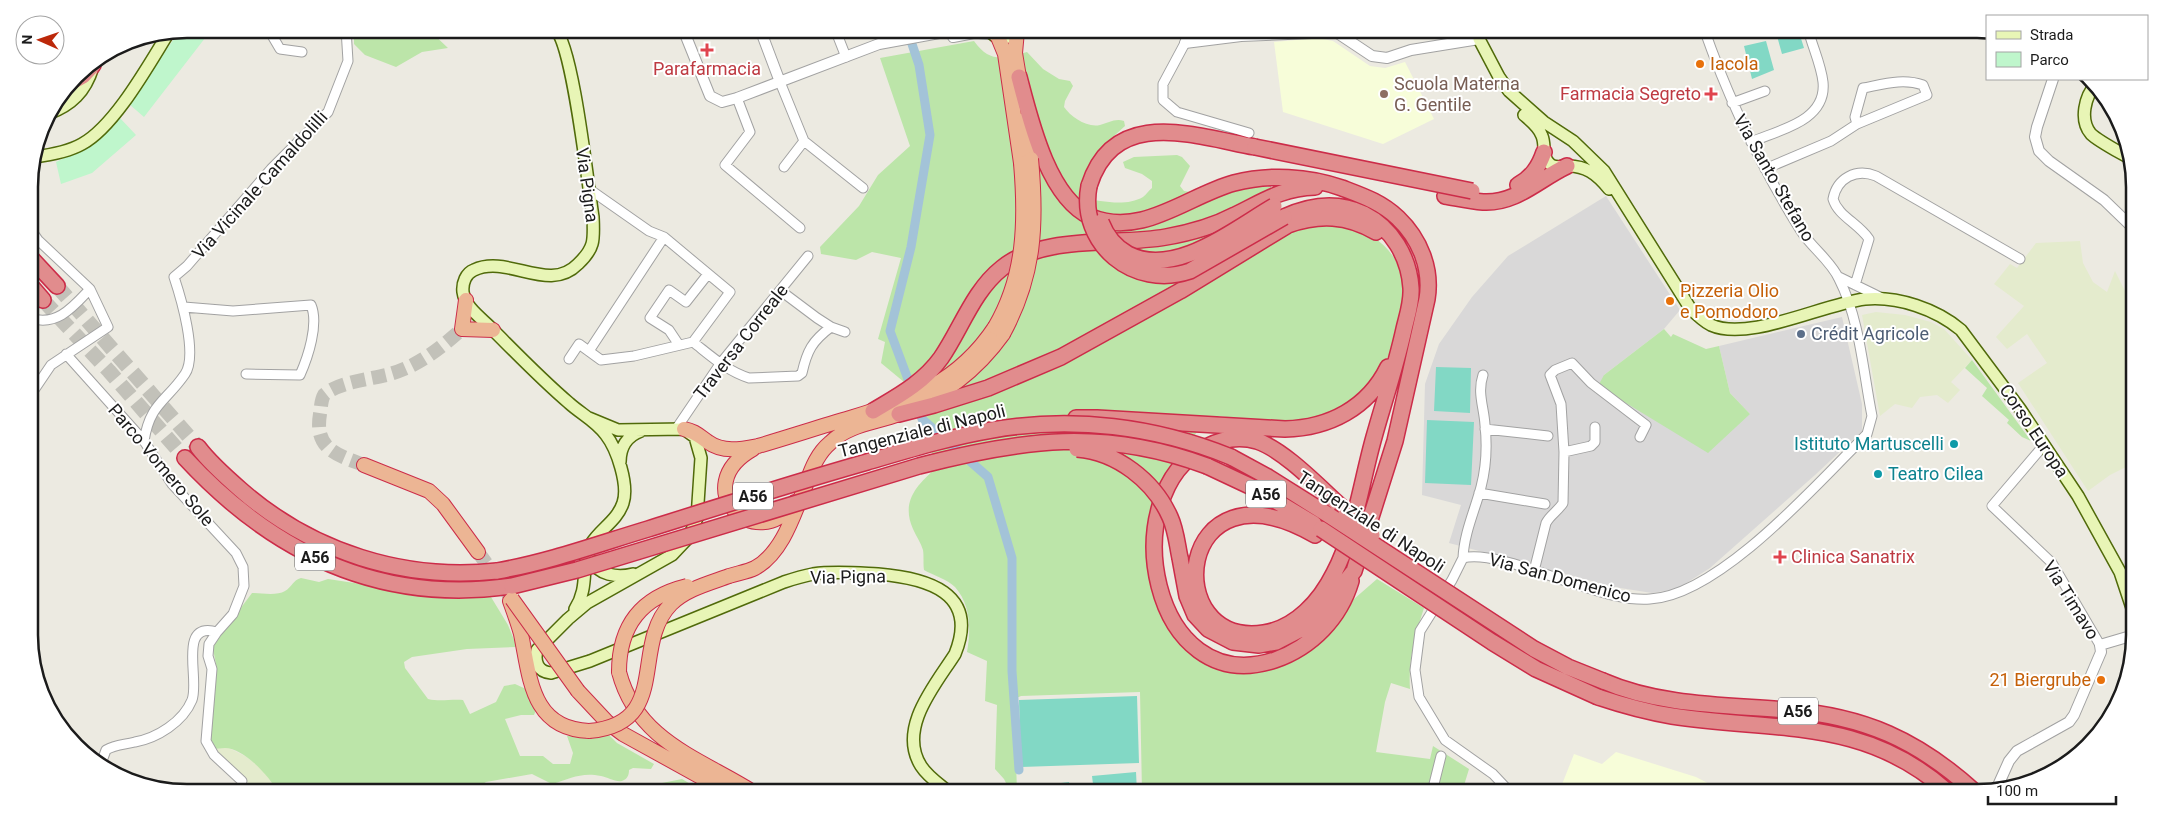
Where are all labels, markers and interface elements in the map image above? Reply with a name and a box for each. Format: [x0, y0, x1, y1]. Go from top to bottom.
north arrow [15, 15, 65, 65]
legend [1986, 15, 2148, 80]
text: Strada [2030, 26, 2073, 44]
text: N [19, 34, 35, 45]
marker: Parafarmacia [701, 44, 713, 56]
text: Parco [2030, 51, 2069, 69]
place label: Iacola [1710, 53, 1759, 74]
place label: Parafarmacia [653, 58, 761, 79]
marker: Iacola [1694, 58, 1706, 70]
place label: Scuola Materna G. Gentile [1394, 73, 1520, 115]
place label: Farmacia Segreto [1560, 83, 1701, 104]
marker: Scuola Materna G. Gentile [1378, 88, 1390, 100]
marker: Farmacia Segreto [1705, 88, 1717, 100]
street label: Via Vicinale Camaldolilli [188, 106, 332, 263]
street label: Via Santo Stefano [1730, 110, 1819, 245]
street label: Via Pigna [572, 146, 603, 224]
street label: Traversa Correale [689, 280, 792, 404]
place label: Pizzeria Olio e Pomodoro [1680, 280, 1779, 322]
marker: Pizzeria Olio e Pomodoro [1664, 295, 1676, 307]
place label: Crédit Agricole [1811, 323, 1929, 344]
marker: Crédit Agricole [1795, 328, 1807, 340]
street label: Corso Europa [1995, 380, 2073, 481]
street label: Parco Vomero Sole [104, 399, 219, 530]
street label: Tangenziale di Napoli [836, 400, 1008, 461]
place label: Istituto Martuscelli [1794, 433, 1944, 454]
marker: Istituto Martuscelli [1948, 438, 1960, 450]
place label: Teatro Cilea [1888, 463, 1984, 484]
street label: Tangenziale di Napoli [1294, 466, 1449, 577]
marker: Teatro Cilea [1872, 468, 1884, 480]
road number: A56 [1246, 480, 1286, 508]
road number: A56 [733, 482, 773, 510]
road number: A56 [295, 544, 335, 570]
place label: Clinica Sanatrix [1791, 546, 1915, 567]
street label: Via San Domenico [1487, 548, 1634, 607]
marker: Clinica Sanatrix [1773, 550, 1787, 564]
street label: Via Timavo [2039, 556, 2104, 643]
street label: Via Pigna [810, 565, 886, 588]
place label: 21 Biergrube [1989, 669, 2091, 690]
marker: 21 Biergrube [2095, 674, 2107, 686]
road number: A56 [1778, 698, 1818, 724]
scale bar [1988, 774, 2116, 806]
text: 100 m [1996, 782, 2038, 800]

